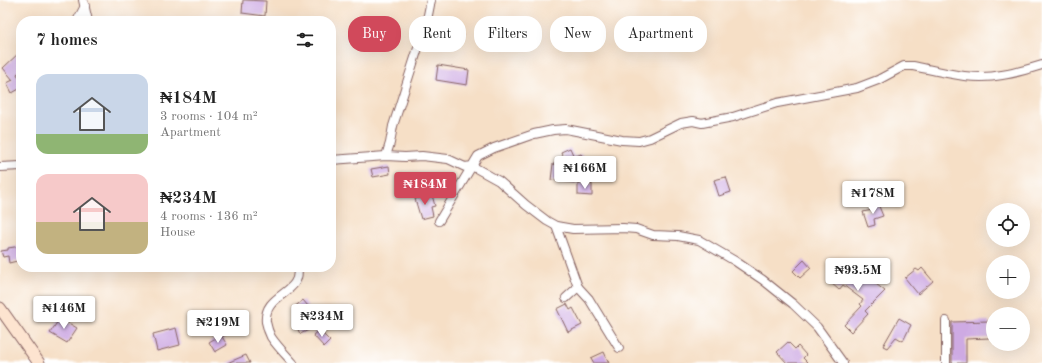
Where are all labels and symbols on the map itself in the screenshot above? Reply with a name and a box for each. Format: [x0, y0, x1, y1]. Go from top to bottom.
pin: ₦166M [557, 156, 613, 190]
pin: ₦184M [397, 172, 453, 206]
pin: ₦178M [845, 181, 901, 215]
pin: ₦93.5M [825, 258, 891, 292]
pin: ₦146M [36, 296, 92, 330]
pin: ₦234M [294, 304, 350, 338]
pin: ₦219M [190, 310, 246, 344]

